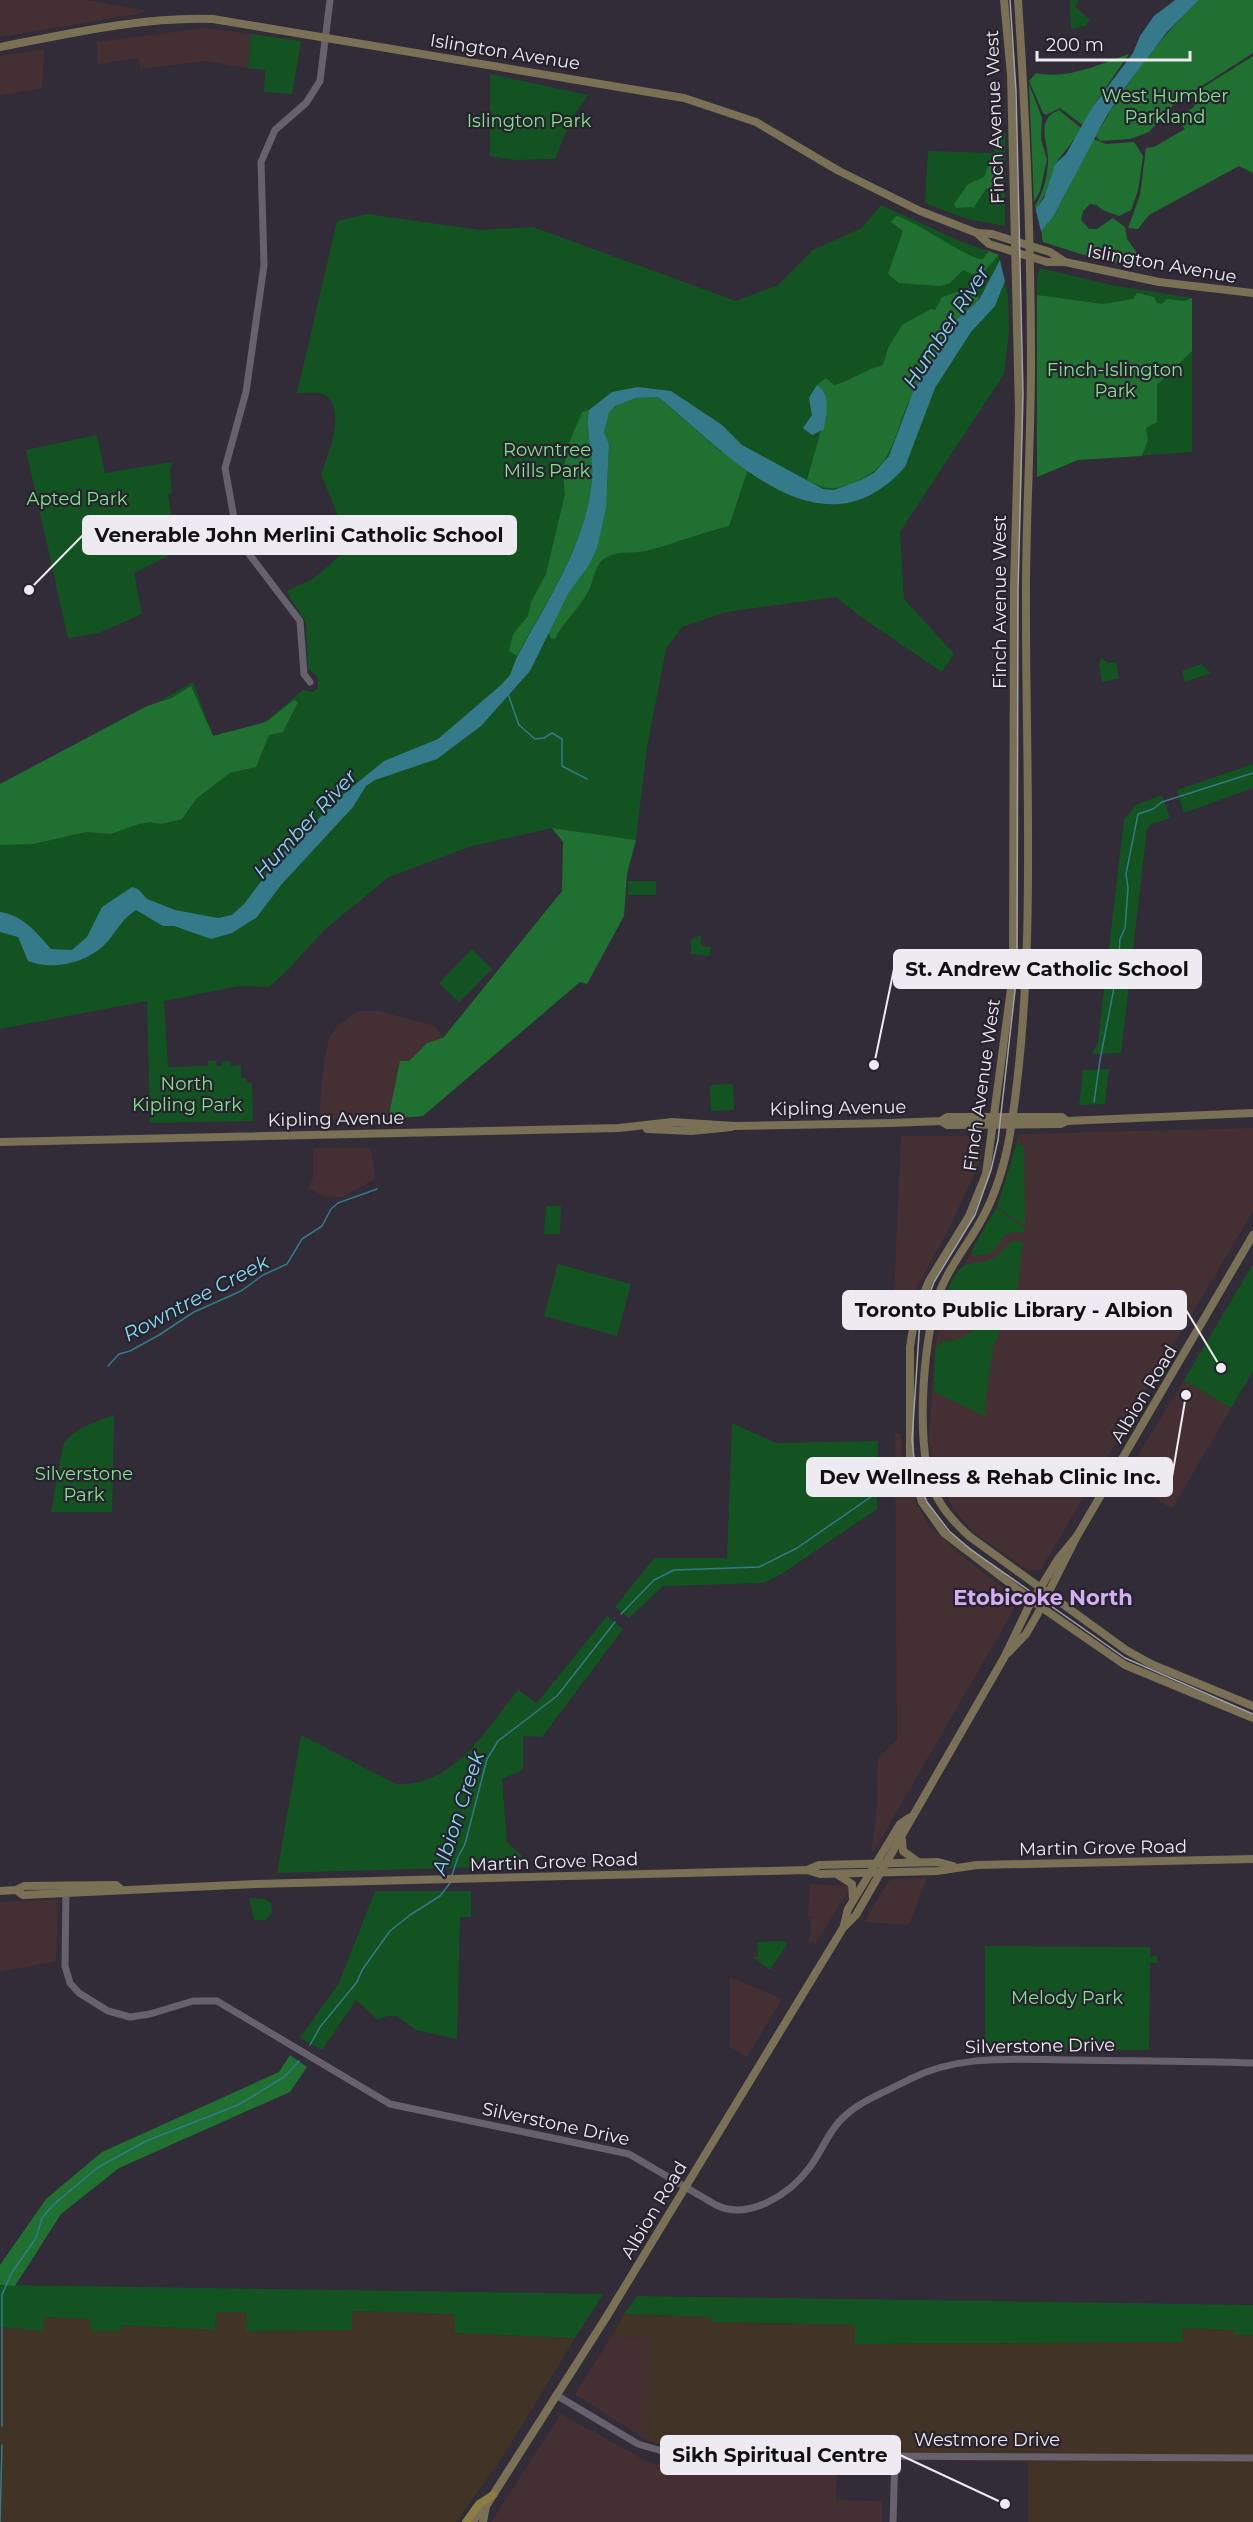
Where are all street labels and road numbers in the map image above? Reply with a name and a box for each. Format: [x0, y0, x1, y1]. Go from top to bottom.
street label: Islington Avenue [428, 29, 582, 75]
street label: Finch Avenue West [981, 30, 1009, 204]
street label: Islington Avenue [1085, 240, 1239, 288]
street label: Finch Avenue West [989, 515, 1011, 689]
street label: Finch Avenue West [959, 997, 1005, 1173]
street label: Kipling Avenue [769, 1096, 907, 1120]
street label: Kipling Avenue [267, 1107, 405, 1131]
street label: Albion Road [1106, 1341, 1182, 1447]
street label: Martin Grove Road [1019, 1836, 1187, 1860]
street label: Martin Grove Road [469, 1848, 639, 1876]
street label: Silverstone Drive [965, 2034, 1115, 2058]
street label: Silverstone Drive [480, 2098, 632, 2150]
street label: Albion Road [616, 2157, 692, 2263]
street label: Westmore Drive [914, 2429, 1060, 2451]

